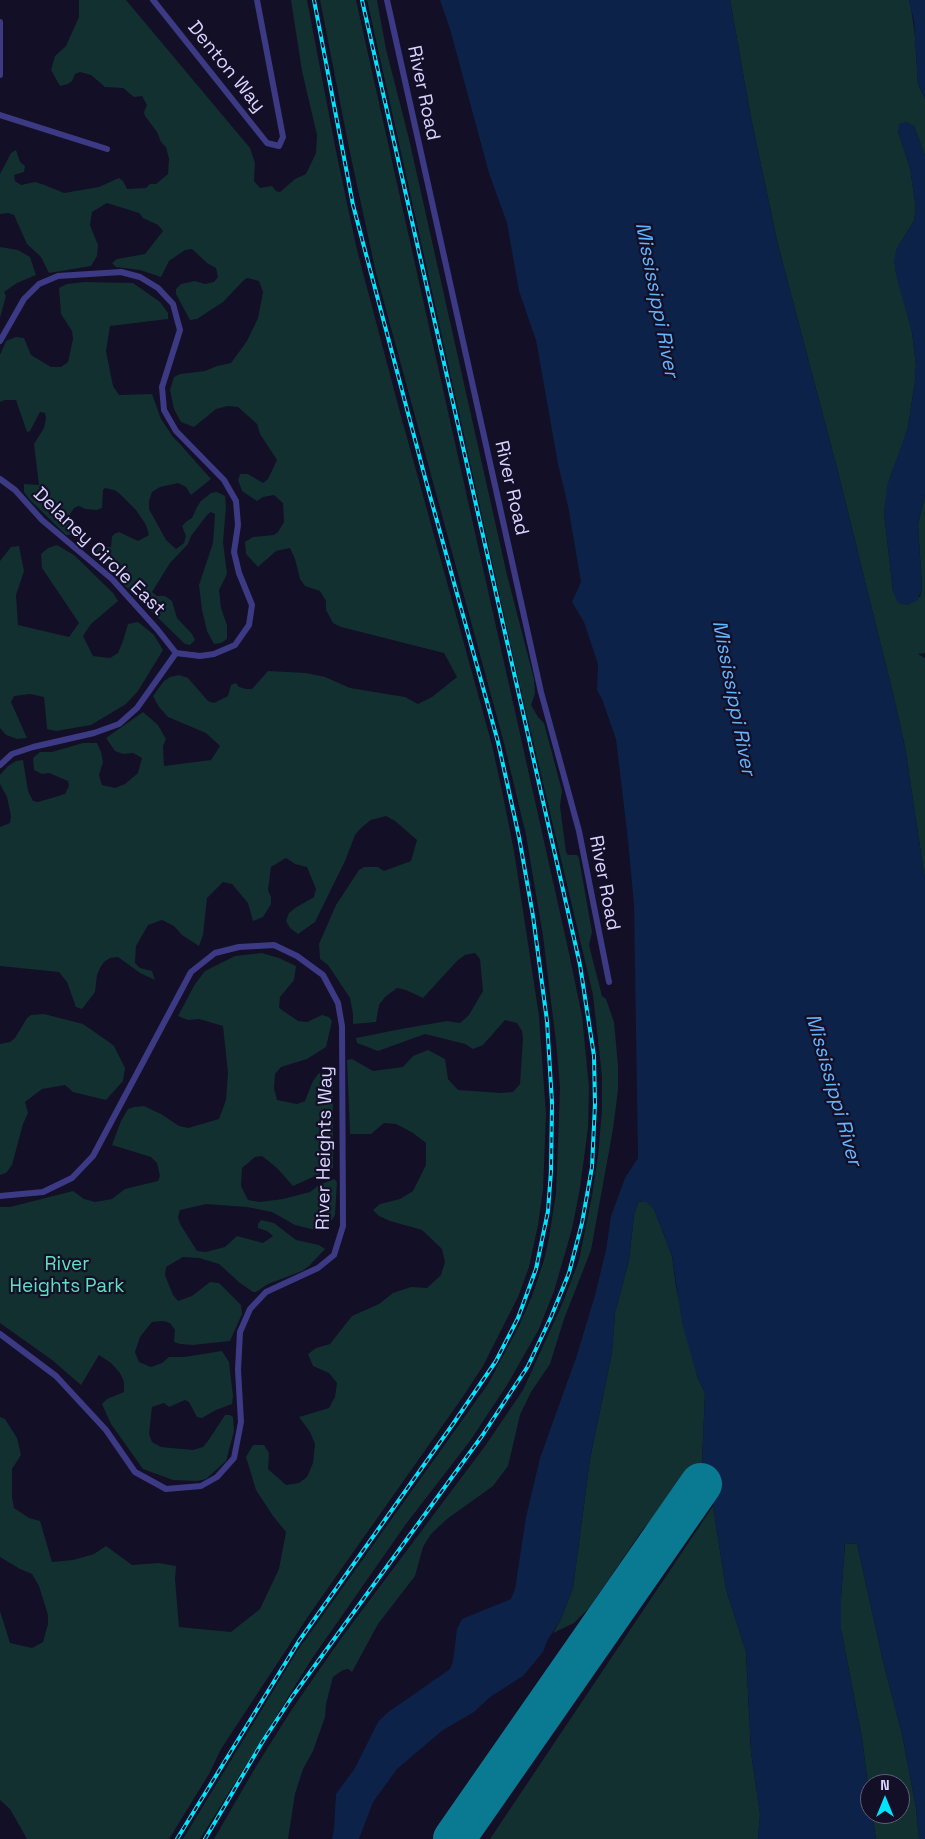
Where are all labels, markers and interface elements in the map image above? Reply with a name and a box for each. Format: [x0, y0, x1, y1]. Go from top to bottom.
street label: Denton Way [182, 17, 270, 117]
street label: River Road [402, 43, 444, 143]
water label: Mississippi River [629, 221, 683, 379]
street label: River Road [489, 438, 533, 538]
street label: Delaney Circle East [28, 483, 170, 621]
water label: Mississippi River [706, 619, 760, 777]
street label: River Road [584, 833, 624, 933]
water label: Mississippi River [800, 1011, 866, 1169]
street label: River Heights Way [312, 1066, 338, 1230]
park label: River Heights Park [9, 1254, 125, 1298]
north arrow [860, 1774, 910, 1824]
text: N [880, 1776, 890, 1794]

